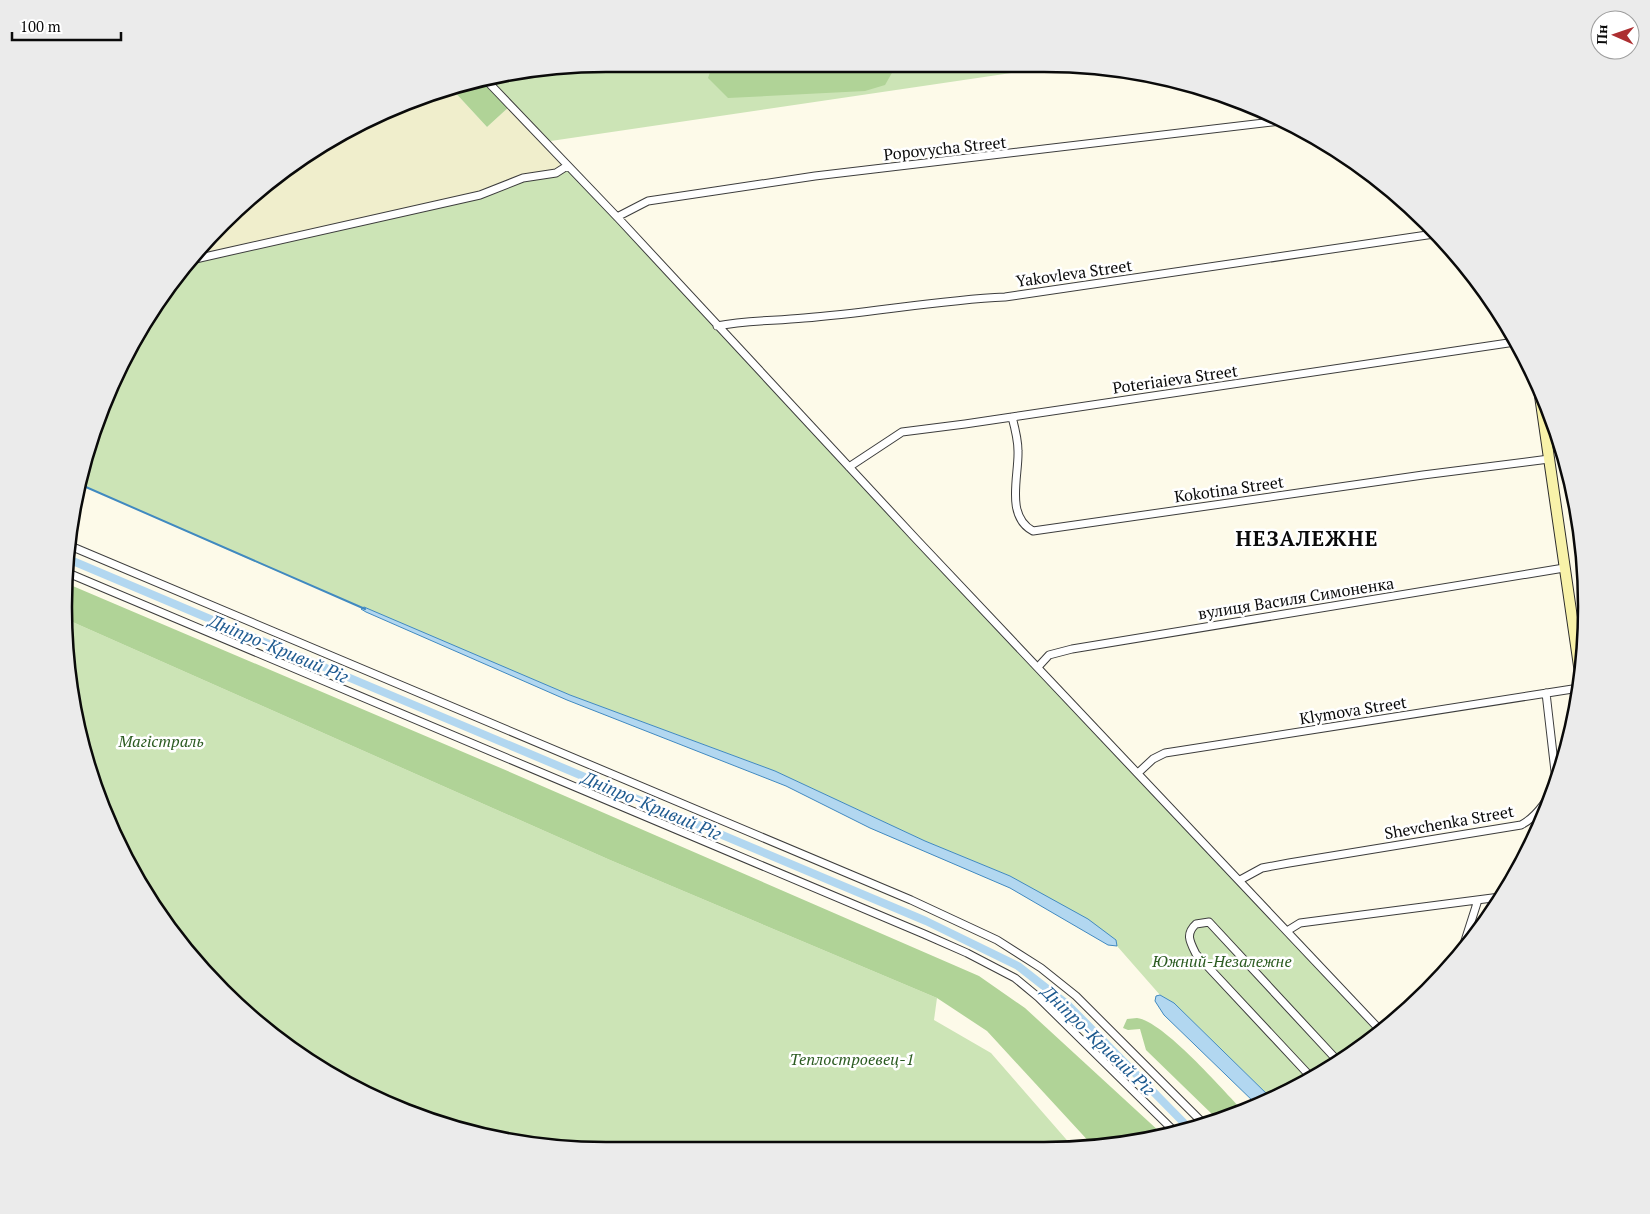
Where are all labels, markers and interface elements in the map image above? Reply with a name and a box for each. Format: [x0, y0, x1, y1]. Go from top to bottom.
scale bar [12, 10, 121, 42]
north arrow [1590, 10, 1640, 60]
text: 100 m [20, 16, 61, 36]
text: Пн [1592, 24, 1611, 45]
street label: Popovycha Street [882, 131, 1008, 165]
street label: Yakovleva Street [1014, 254, 1134, 292]
street label: Poteriaieva Street [1111, 359, 1239, 399]
street label: Kokotina Street [1173, 470, 1285, 508]
district label: НЕЗАЛЕЖНЕ [1236, 524, 1378, 552]
street label: вулиця Василя Симоненка [1196, 572, 1396, 624]
water label: Дніпро-Кривий Ріг [204, 607, 353, 688]
street label: Klymova Street [1298, 691, 1408, 729]
park label: Магістраль [117, 730, 204, 752]
water label: Дніпро-Кривий Ріг [577, 764, 726, 845]
street label: Shevchenka Street [1383, 800, 1515, 844]
park label: Южний-Незалежне [1151, 950, 1292, 972]
water label: Дніпро-Кривий Ріг [1035, 978, 1161, 1101]
park label: Теплостроевец-1 [790, 1048, 914, 1070]

